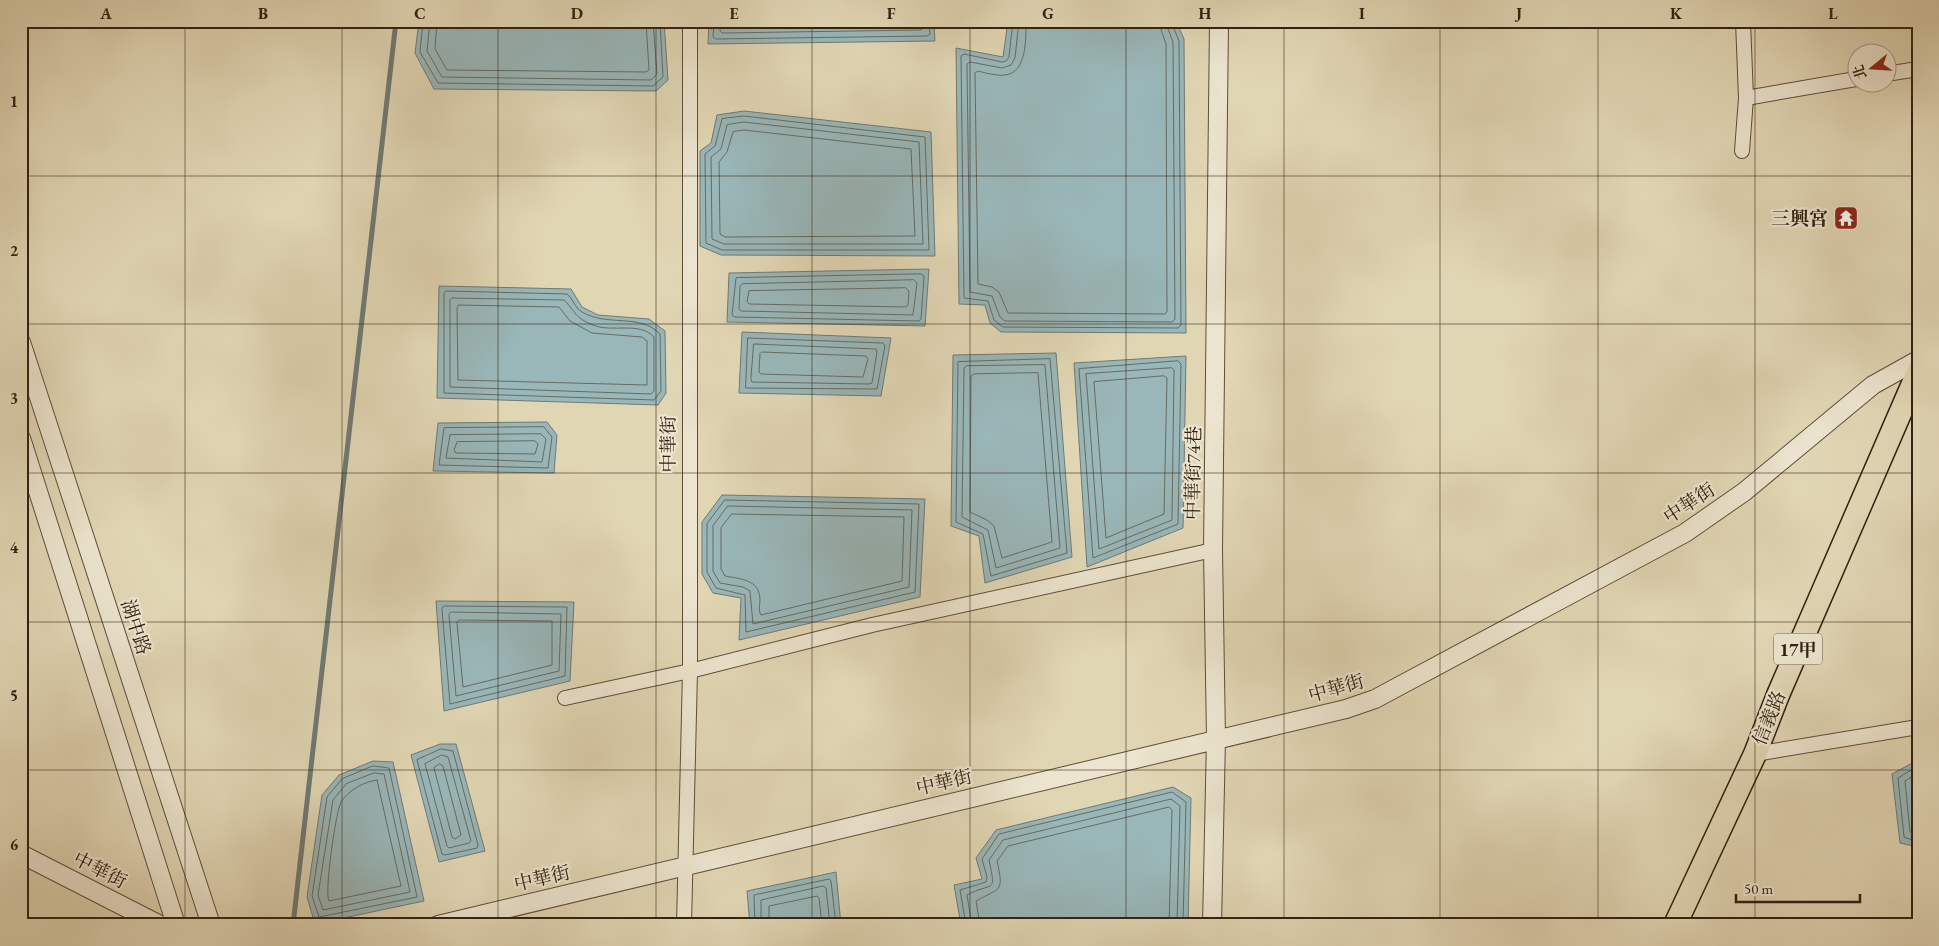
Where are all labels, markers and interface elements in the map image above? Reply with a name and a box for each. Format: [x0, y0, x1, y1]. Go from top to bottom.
text: A [99, 3, 112, 24]
text: B [258, 3, 268, 24]
text: C [414, 3, 426, 24]
text: D [571, 3, 583, 24]
text: E [729, 3, 739, 24]
text: F [887, 3, 896, 24]
text: G [1042, 3, 1054, 24]
text: H [1199, 3, 1212, 24]
text: I [1359, 3, 1365, 24]
text: J [1514, 3, 1522, 24]
text: K [1670, 3, 1683, 24]
text: L [1828, 3, 1838, 24]
north arrow [1846, 42, 1896, 92]
text: 北 [1849, 63, 1870, 81]
text: 1 [10, 91, 18, 112]
temple icon: 三興宮 [1833, 205, 1859, 231]
place label: 三興宮 [1771, 206, 1828, 231]
text: 2 [10, 240, 19, 261]
text: 3 [10, 388, 18, 409]
street label: 中華街 [656, 415, 681, 473]
street label: 中華街74巷 [1180, 426, 1206, 520]
street label: 中華街 [1658, 477, 1720, 529]
text: 4 [10, 537, 19, 558]
street label: 湖中路 [115, 596, 157, 658]
road number: 17甲 [1774, 634, 1822, 664]
street label: 中華街 [1305, 668, 1367, 708]
text: 5 [10, 685, 18, 706]
street label: 信義路 [1747, 687, 1791, 749]
street label: 中華街 [913, 763, 975, 801]
text: 6 [10, 834, 19, 855]
street label: 中華街 [69, 846, 131, 894]
street label: 中華街 [511, 859, 573, 897]
scale bar [1736, 871, 1860, 903]
text: 50 m [1744, 879, 1773, 898]

